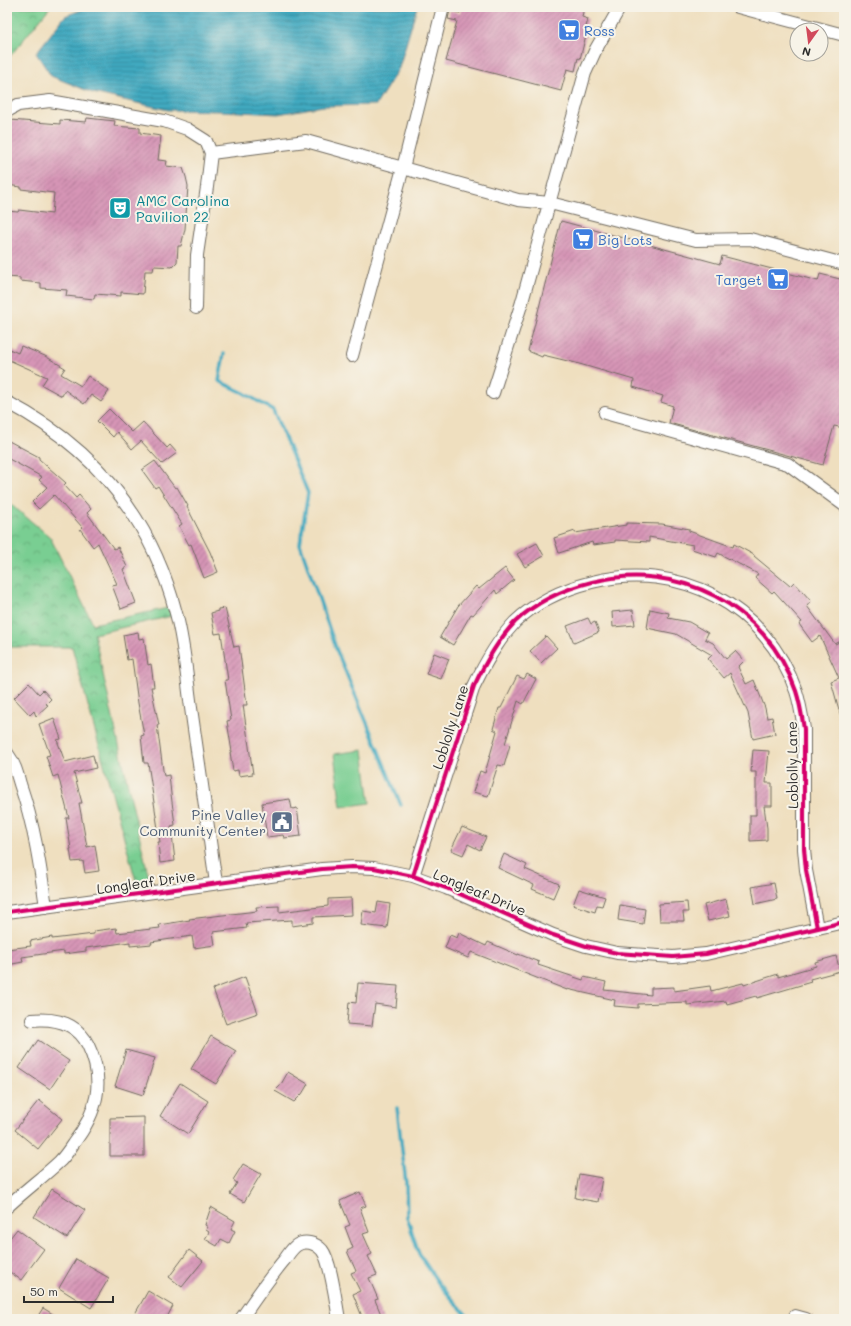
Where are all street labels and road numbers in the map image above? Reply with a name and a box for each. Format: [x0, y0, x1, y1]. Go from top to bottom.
street label: Loblolly Lane [427, 682, 473, 772]
street label: Loblolly Lane [782, 721, 802, 809]
street label: Longleaf Drive [431, 864, 529, 920]
street label: Longleaf Drive [95, 866, 197, 898]

